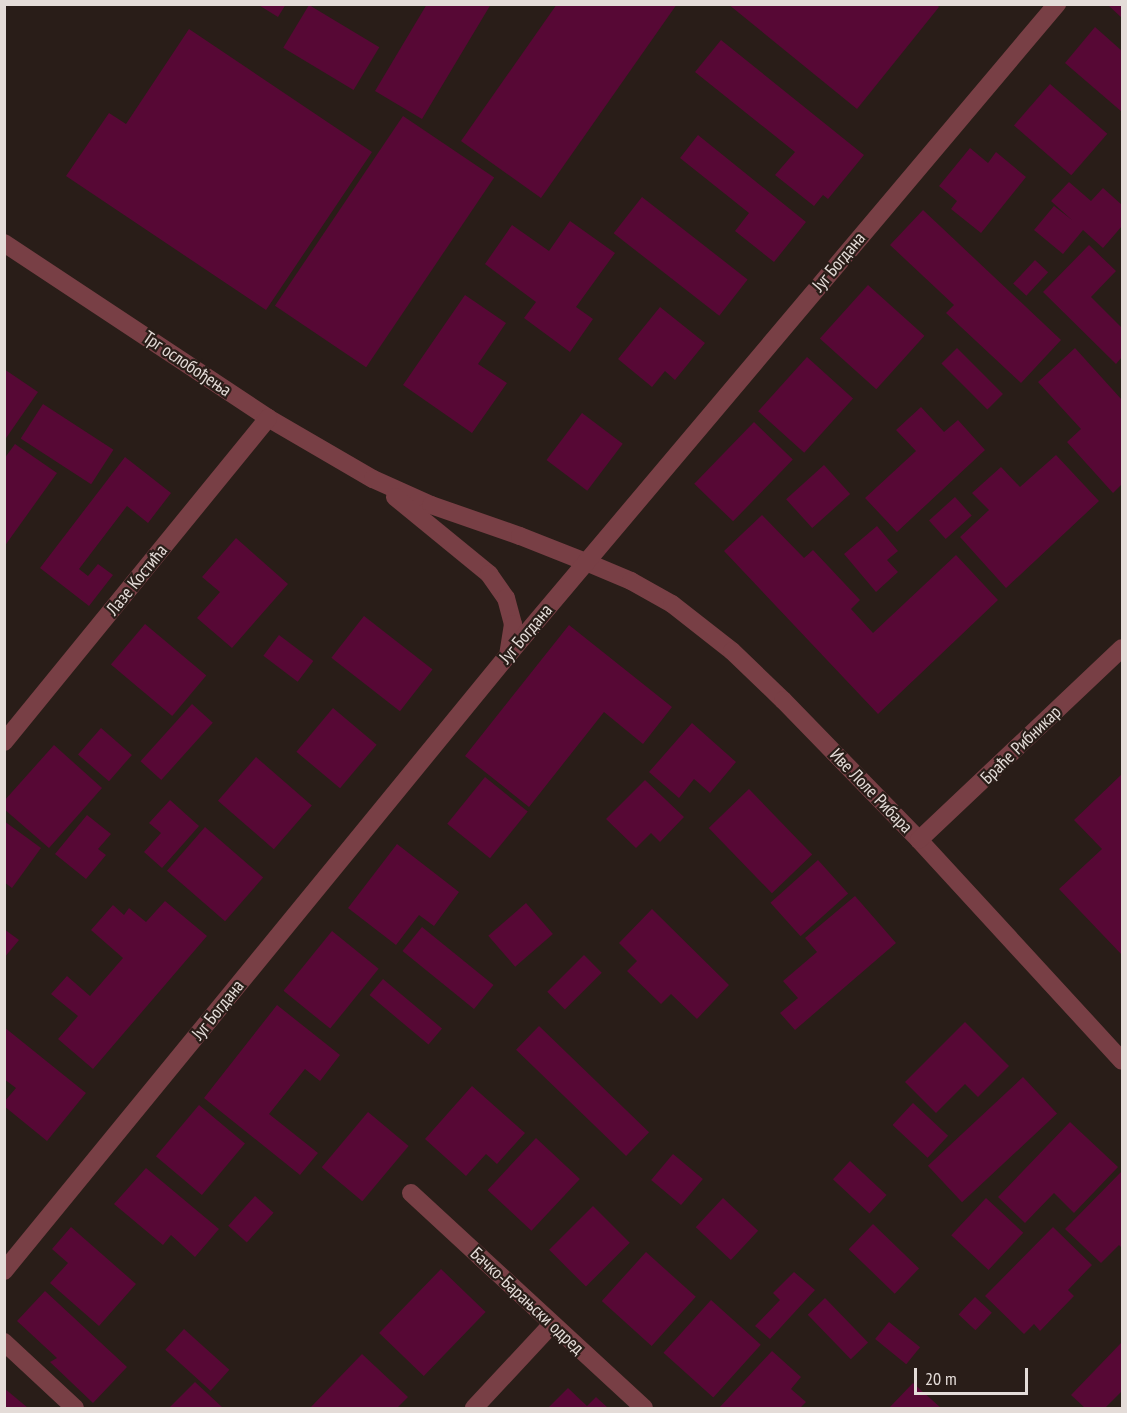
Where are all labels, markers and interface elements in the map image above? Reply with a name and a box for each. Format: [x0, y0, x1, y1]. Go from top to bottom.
street label: Југ Богдана [808, 228, 870, 296]
street label: Трг ослобођења [139, 327, 235, 401]
street label: Лазе Костића [102, 540, 172, 620]
street label: Југ Богдана [495, 600, 557, 668]
street label: Браће Рибникар [976, 701, 1066, 789]
street label: Иве Лоле Рибара [825, 744, 917, 838]
street label: Југ Богдана [187, 976, 249, 1044]
street label: Бачко-Барањски одред [466, 1243, 588, 1359]
scale bar [917, 1356, 1031, 1394]
text: 20 m [925, 1367, 957, 1390]

